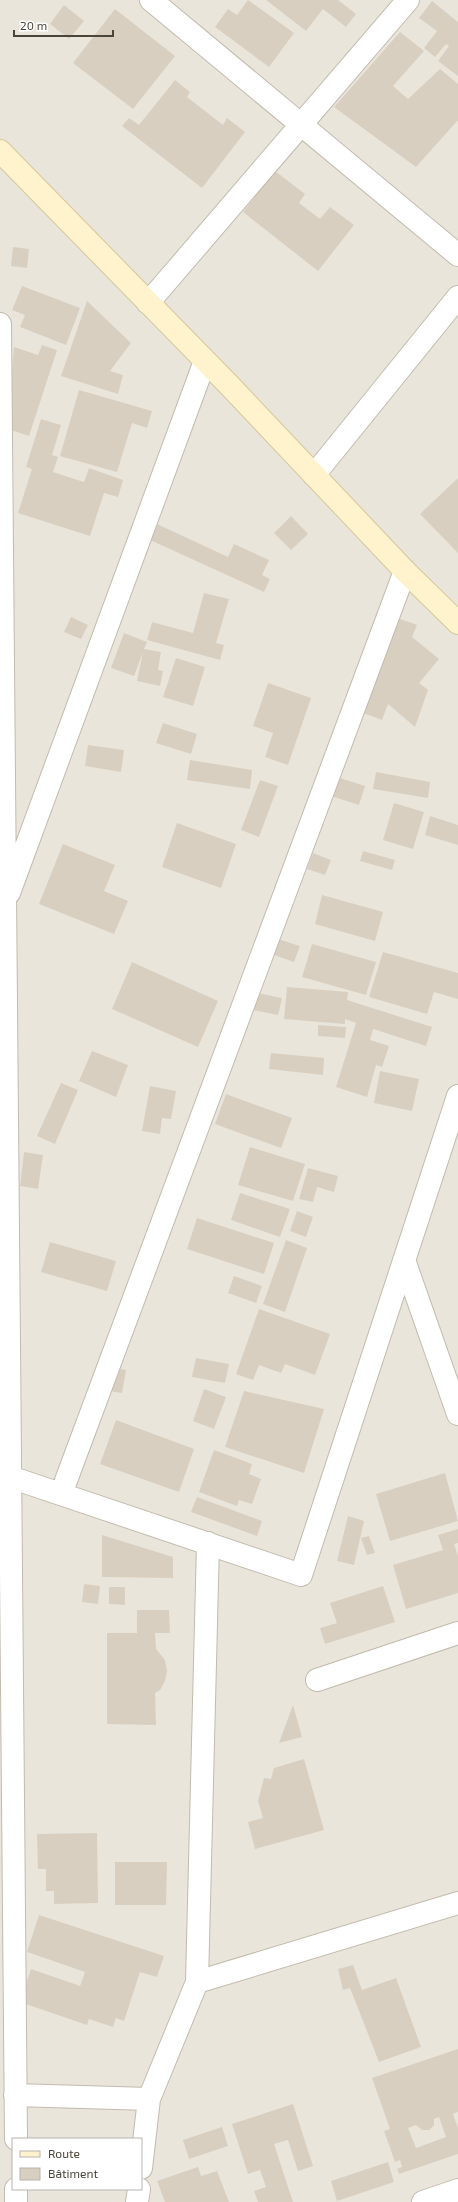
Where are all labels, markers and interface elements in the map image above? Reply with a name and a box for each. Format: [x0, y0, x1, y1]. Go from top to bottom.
scale bar [14, 12, 113, 38]
text: 20 m [20, 18, 47, 32]
legend [12, 2138, 142, 2190]
text: Route [48, 2146, 80, 2160]
text: Bâtiment [48, 2166, 99, 2180]

